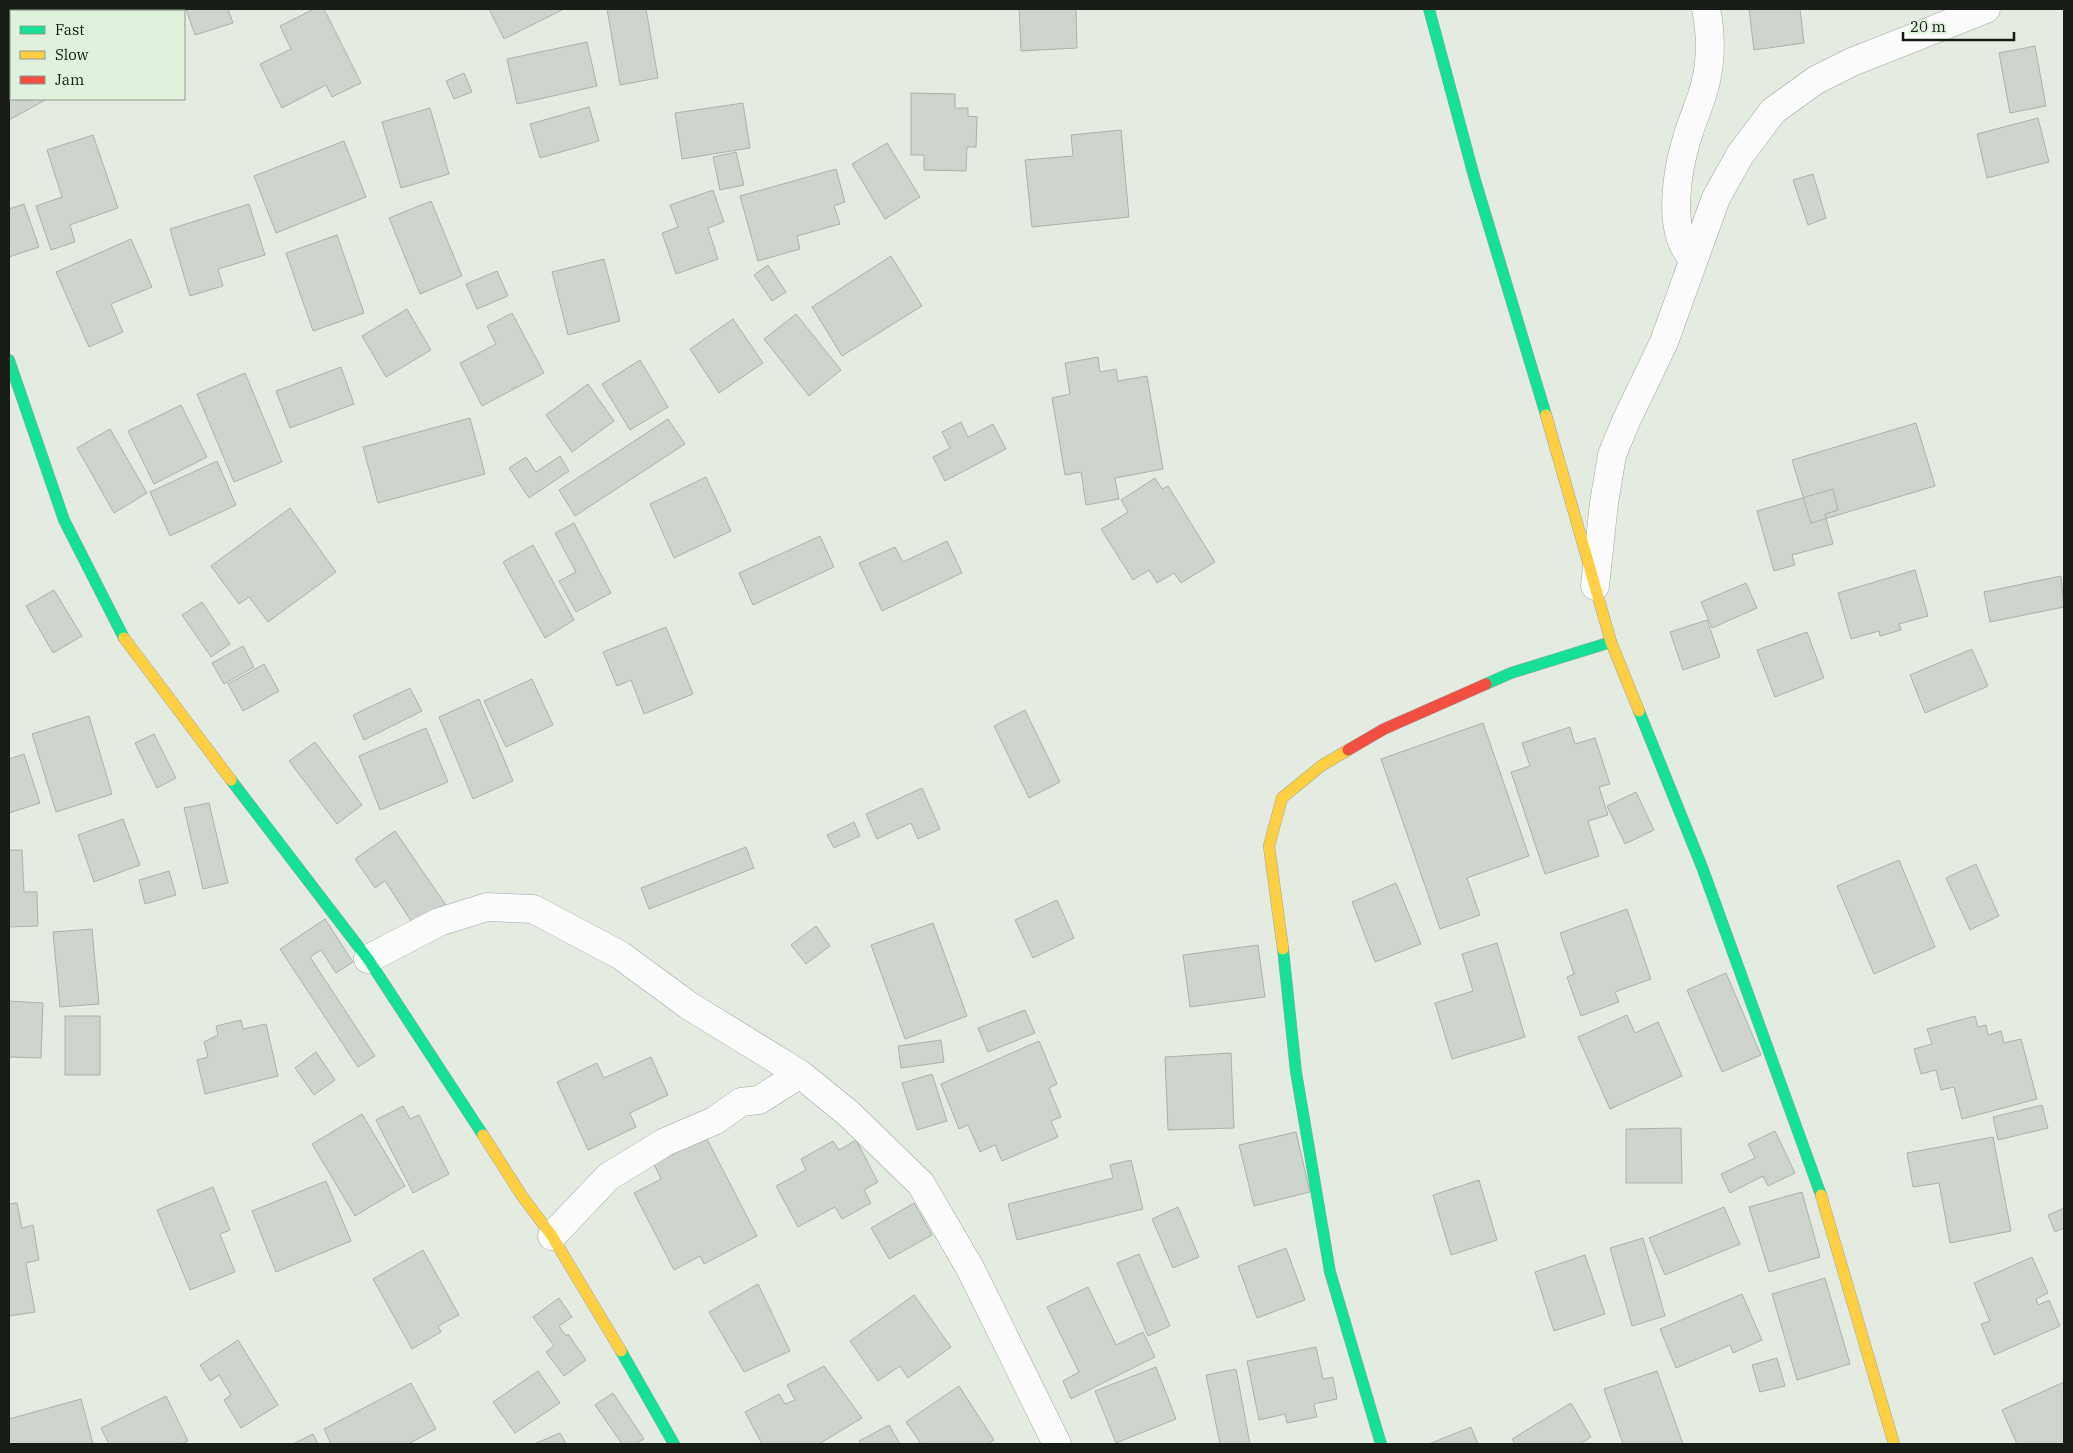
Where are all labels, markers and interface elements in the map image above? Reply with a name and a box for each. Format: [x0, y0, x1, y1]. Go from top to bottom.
legend [10, 10, 185, 100]
scale bar [1903, 10, 2014, 42]
text: 20 m [1910, 17, 1946, 36]
text: Fast [55, 20, 85, 39]
text: Slow [55, 45, 89, 64]
text: Jam [55, 70, 84, 89]

